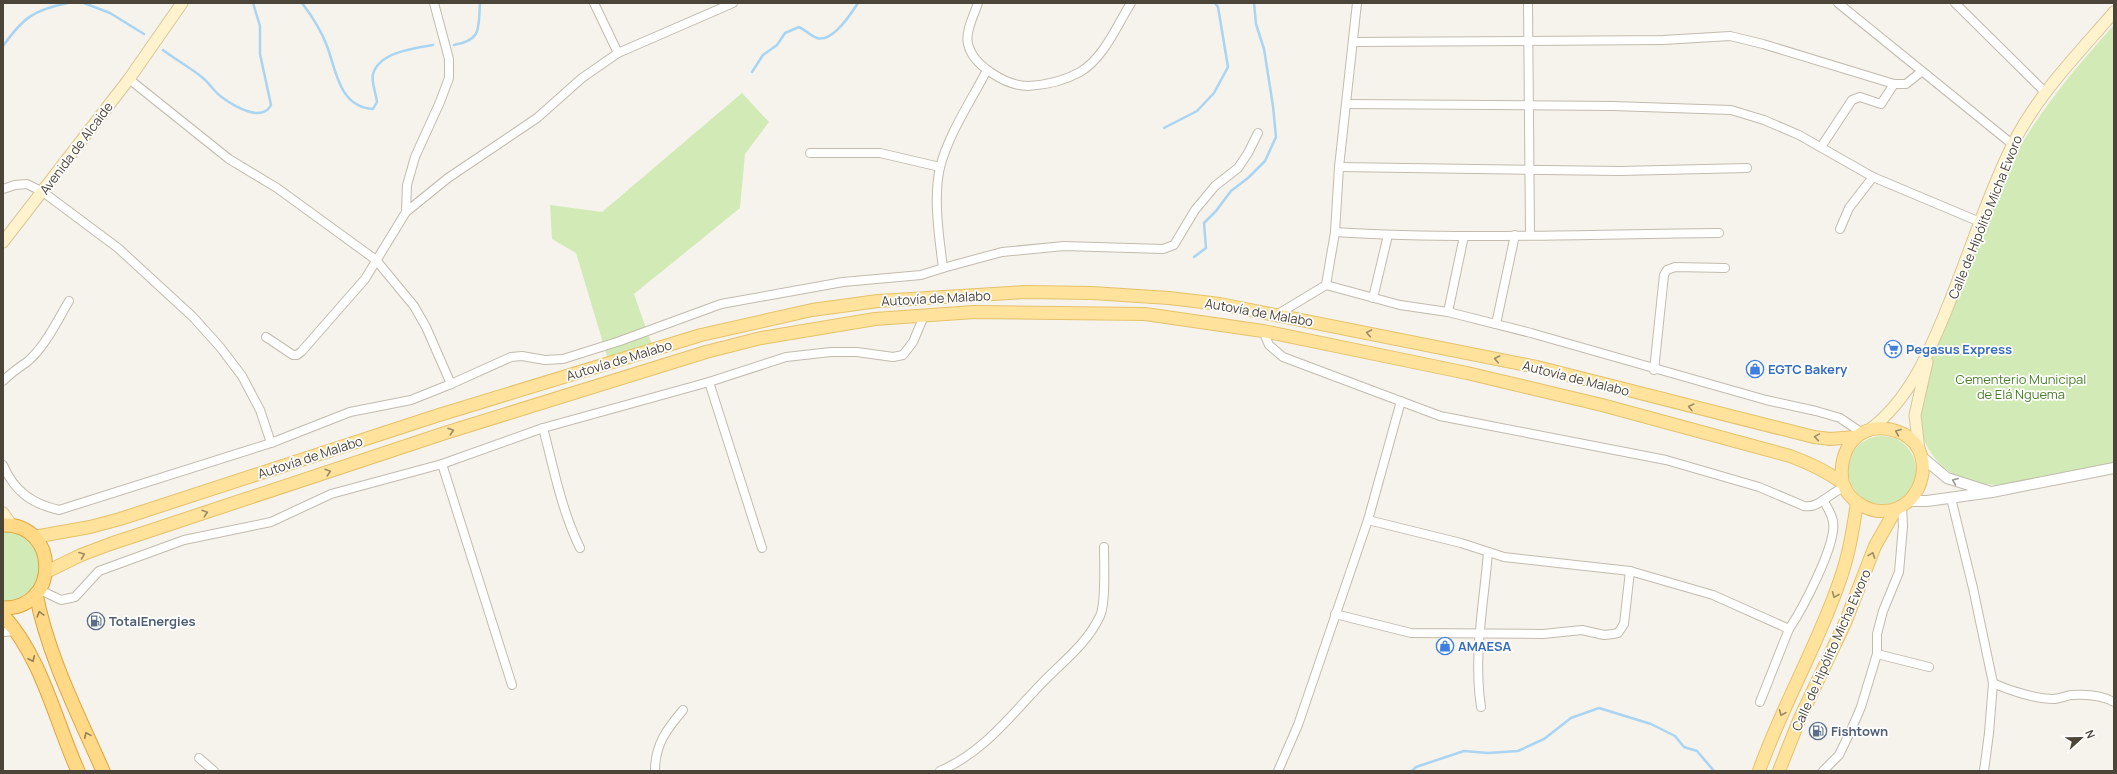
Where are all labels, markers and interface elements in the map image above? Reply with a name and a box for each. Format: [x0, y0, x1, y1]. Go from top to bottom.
street label: Avenida de Alcaide [35, 98, 117, 198]
street label: Calle de Hipólito Micha Eworo [1944, 132, 2026, 302]
street label: Autovía de Malabo [881, 286, 991, 310]
street label: Autovía de Malabo [1204, 294, 1315, 330]
one-way arrow [1366, 329, 1373, 337]
street label: Autovía de Malabo [564, 335, 674, 385]
supermarket icon: Pegasus Express [1883, 339, 1903, 359]
place label: Pegasus Express [1906, 340, 2012, 358]
one-way arrow [1494, 355, 1500, 363]
street label: Autovía de Malabo [1521, 356, 1632, 400]
shop icon: EGTC Bakery [1745, 359, 1765, 379]
place label: EGTC Bakery [1768, 360, 1848, 378]
park label: Cementerio Municipal de Elá Nguema [1956, 370, 2086, 403]
one-way arrow [1688, 403, 1695, 412]
one-way arrow [448, 427, 455, 436]
one-way arrow [1894, 429, 1901, 437]
street label: Autovía de Malabo [255, 431, 365, 482]
one-way arrow [1814, 433, 1820, 442]
one-way arrow [324, 468, 331, 477]
one-way arrow [1951, 477, 1958, 485]
one-way arrow [201, 509, 208, 518]
one-way arrow [78, 552, 85, 560]
one-way arrow [1867, 552, 1875, 559]
street label: Calle de Hipólito Micha Eworo [1787, 566, 1875, 734]
one-way arrow [1831, 591, 1839, 598]
one-way arrow [37, 611, 45, 618]
fuel station icon: TotalEnergies [86, 611, 106, 631]
place label: TotalEnergies [109, 612, 196, 630]
shop icon: AMAESA [1435, 636, 1455, 656]
place label: AMAESA [1458, 637, 1512, 655]
one-way arrow [27, 655, 35, 663]
one-way arrow [1778, 710, 1786, 717]
north arrow [2061, 718, 2101, 758]
fuel station icon: Fishtown [1808, 721, 1828, 741]
place label: Fishtown [1831, 722, 1888, 740]
text: N [2082, 728, 2099, 741]
one-way arrow [84, 732, 92, 740]

